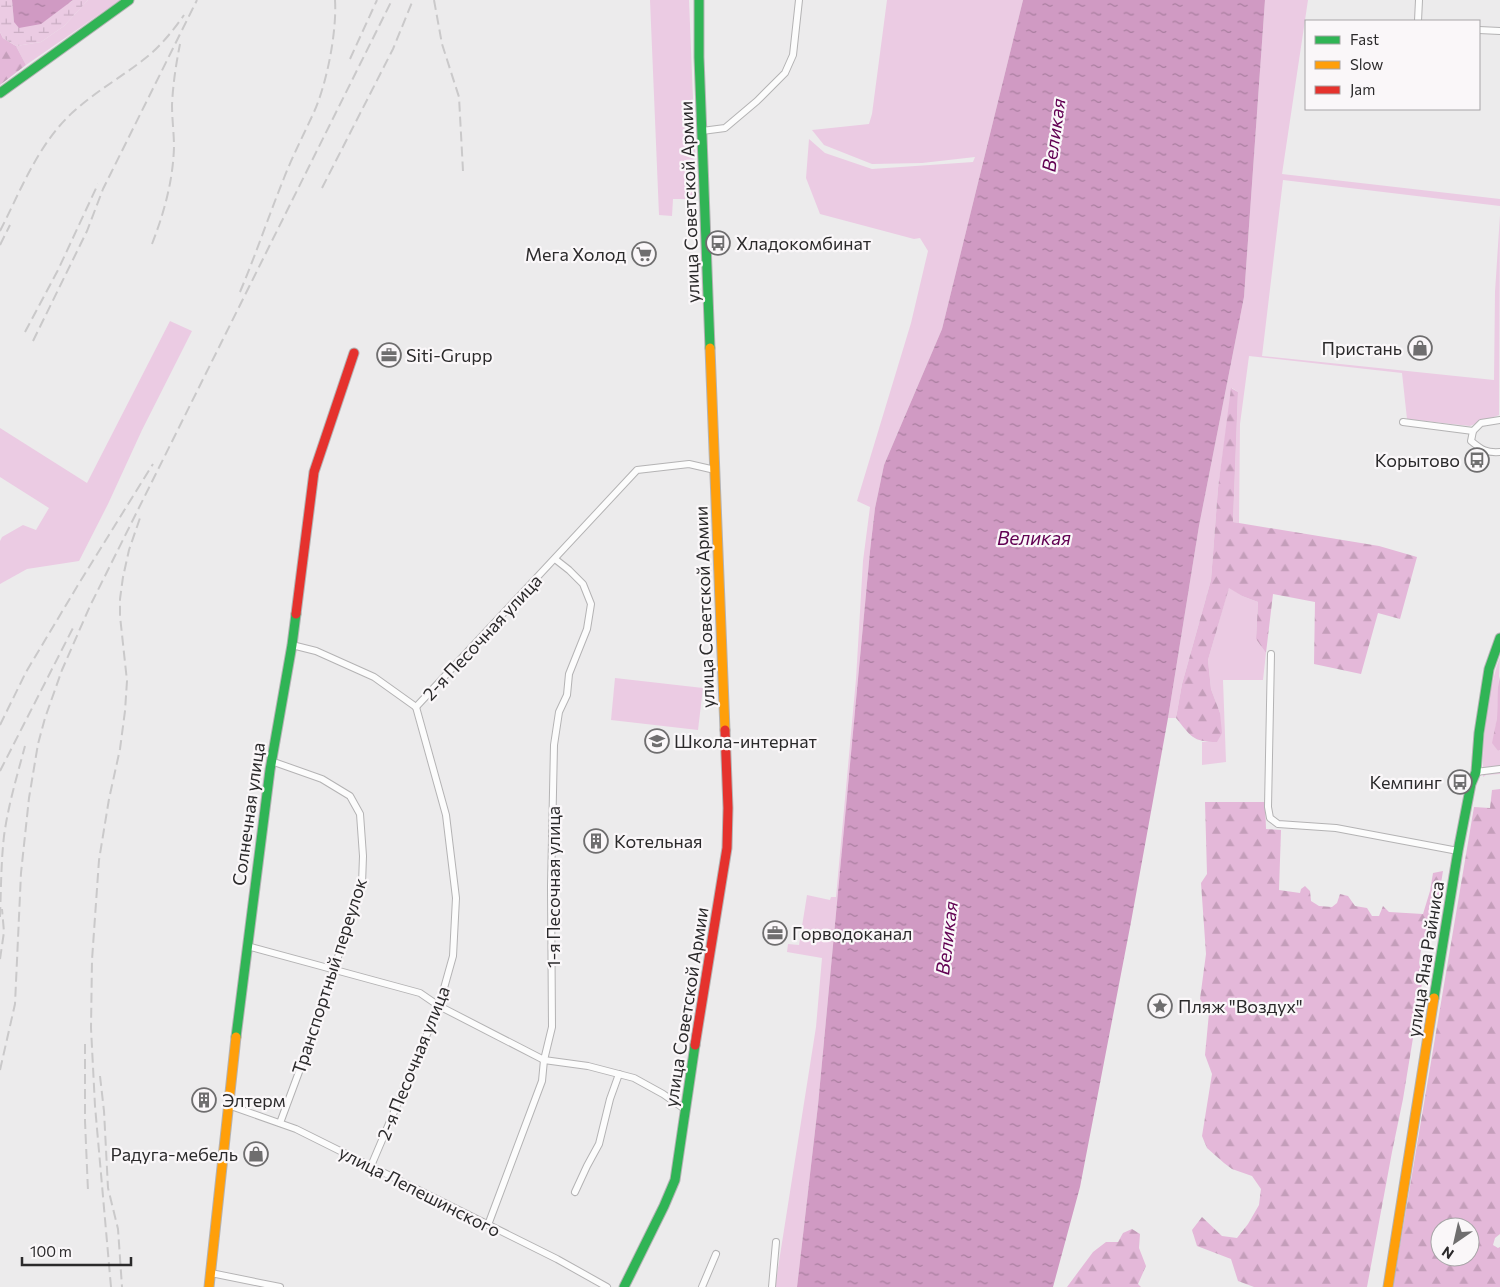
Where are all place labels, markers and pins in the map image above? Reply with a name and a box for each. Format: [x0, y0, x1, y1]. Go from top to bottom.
bus stop icon: Хладокомбинат [705, 230, 731, 256]
place label: Хладокомбинат [736, 232, 872, 254]
supermarket icon: Мега Холод [631, 241, 657, 267]
place label: Мега Холод [525, 243, 626, 265]
shop icon: Пристань [1407, 335, 1433, 361]
place label: Пристань [1322, 337, 1402, 359]
office icon: Siti-Grupp [376, 342, 402, 368]
place label: Siti-Grupp [406, 344, 493, 366]
bus stop icon: Корытово [1464, 447, 1490, 473]
place label: Корытово [1375, 449, 1460, 471]
school or university icon: Школа-интернат [644, 728, 670, 754]
place label: Школа-интернат [674, 730, 818, 752]
bus stop icon: Кемпинг [1447, 769, 1473, 795]
place label: Кемпинг [1370, 771, 1442, 793]
building icon: Котельная [583, 828, 609, 854]
place label: Котельная [614, 830, 703, 852]
office icon: Горводоканал [762, 920, 788, 946]
place label: Горводоканал [792, 922, 912, 944]
place icon: Пляж "Воздух" [1147, 993, 1173, 1019]
place label: Пляж "Воздух" [1178, 995, 1303, 1017]
building icon: Элтерм [191, 1087, 217, 1113]
place label: Элтерм [222, 1089, 286, 1111]
shop icon: Радуга-мебель [243, 1141, 269, 1167]
place label: Радуга-мебель [111, 1143, 238, 1165]

